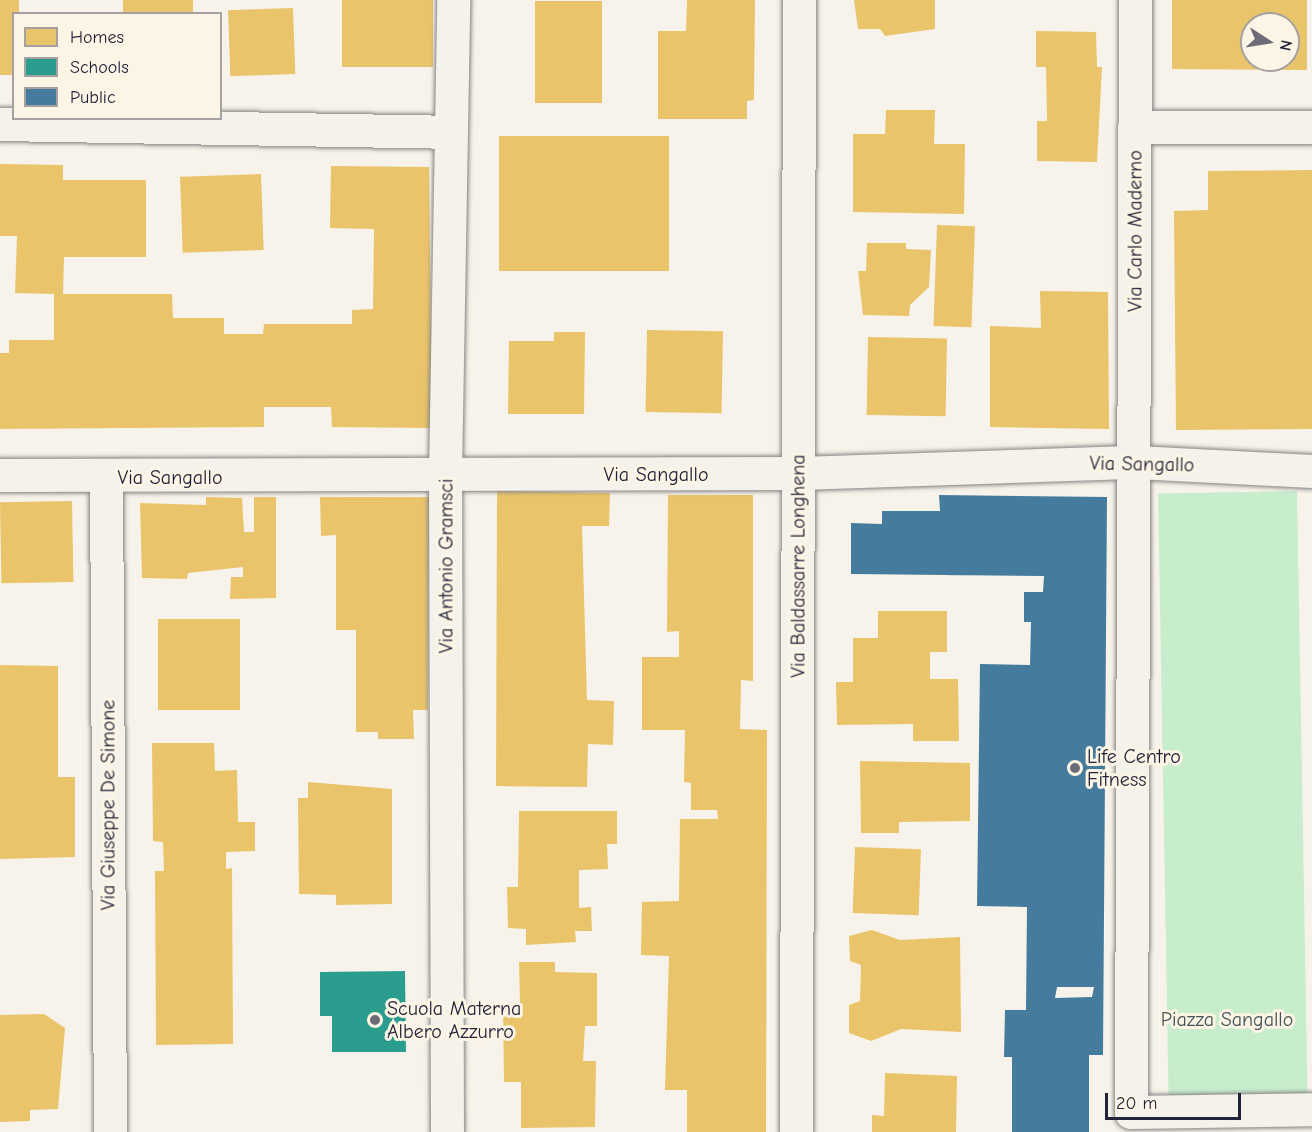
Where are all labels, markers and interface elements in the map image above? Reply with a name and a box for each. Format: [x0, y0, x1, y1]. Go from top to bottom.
legend [12, 12, 222, 120]
north arrow [1240, 12, 1300, 72]
text: Homes [70, 27, 124, 48]
text: N [1276, 38, 1296, 52]
text: Schools [70, 57, 129, 78]
text: Public [70, 87, 116, 108]
street label: Via Carlo Maderno [1123, 150, 1147, 312]
street label: Via Sangallo [1089, 451, 1195, 477]
street label: Via Baldassarre Longhena [786, 454, 810, 678]
street label: Via Sangallo [604, 462, 708, 486]
street label: Via Sangallo [118, 465, 222, 489]
street label: Via Antonio Gramsci [434, 479, 458, 653]
street label: Via Giuseppe De Simone [96, 700, 120, 910]
place label: Life Centro Fitness [1087, 744, 1181, 791]
marker: Life Centro Fitness [1068, 761, 1082, 775]
place label: Scuola Materna Albero Azzurro [387, 996, 521, 1043]
park label: Piazza Sangallo [1161, 1007, 1293, 1031]
marker: Scuola Materna Albero Azzurro [368, 1013, 382, 1027]
scale bar [1108, 1081, 1244, 1119]
text: 20 m [1116, 1093, 1157, 1114]

